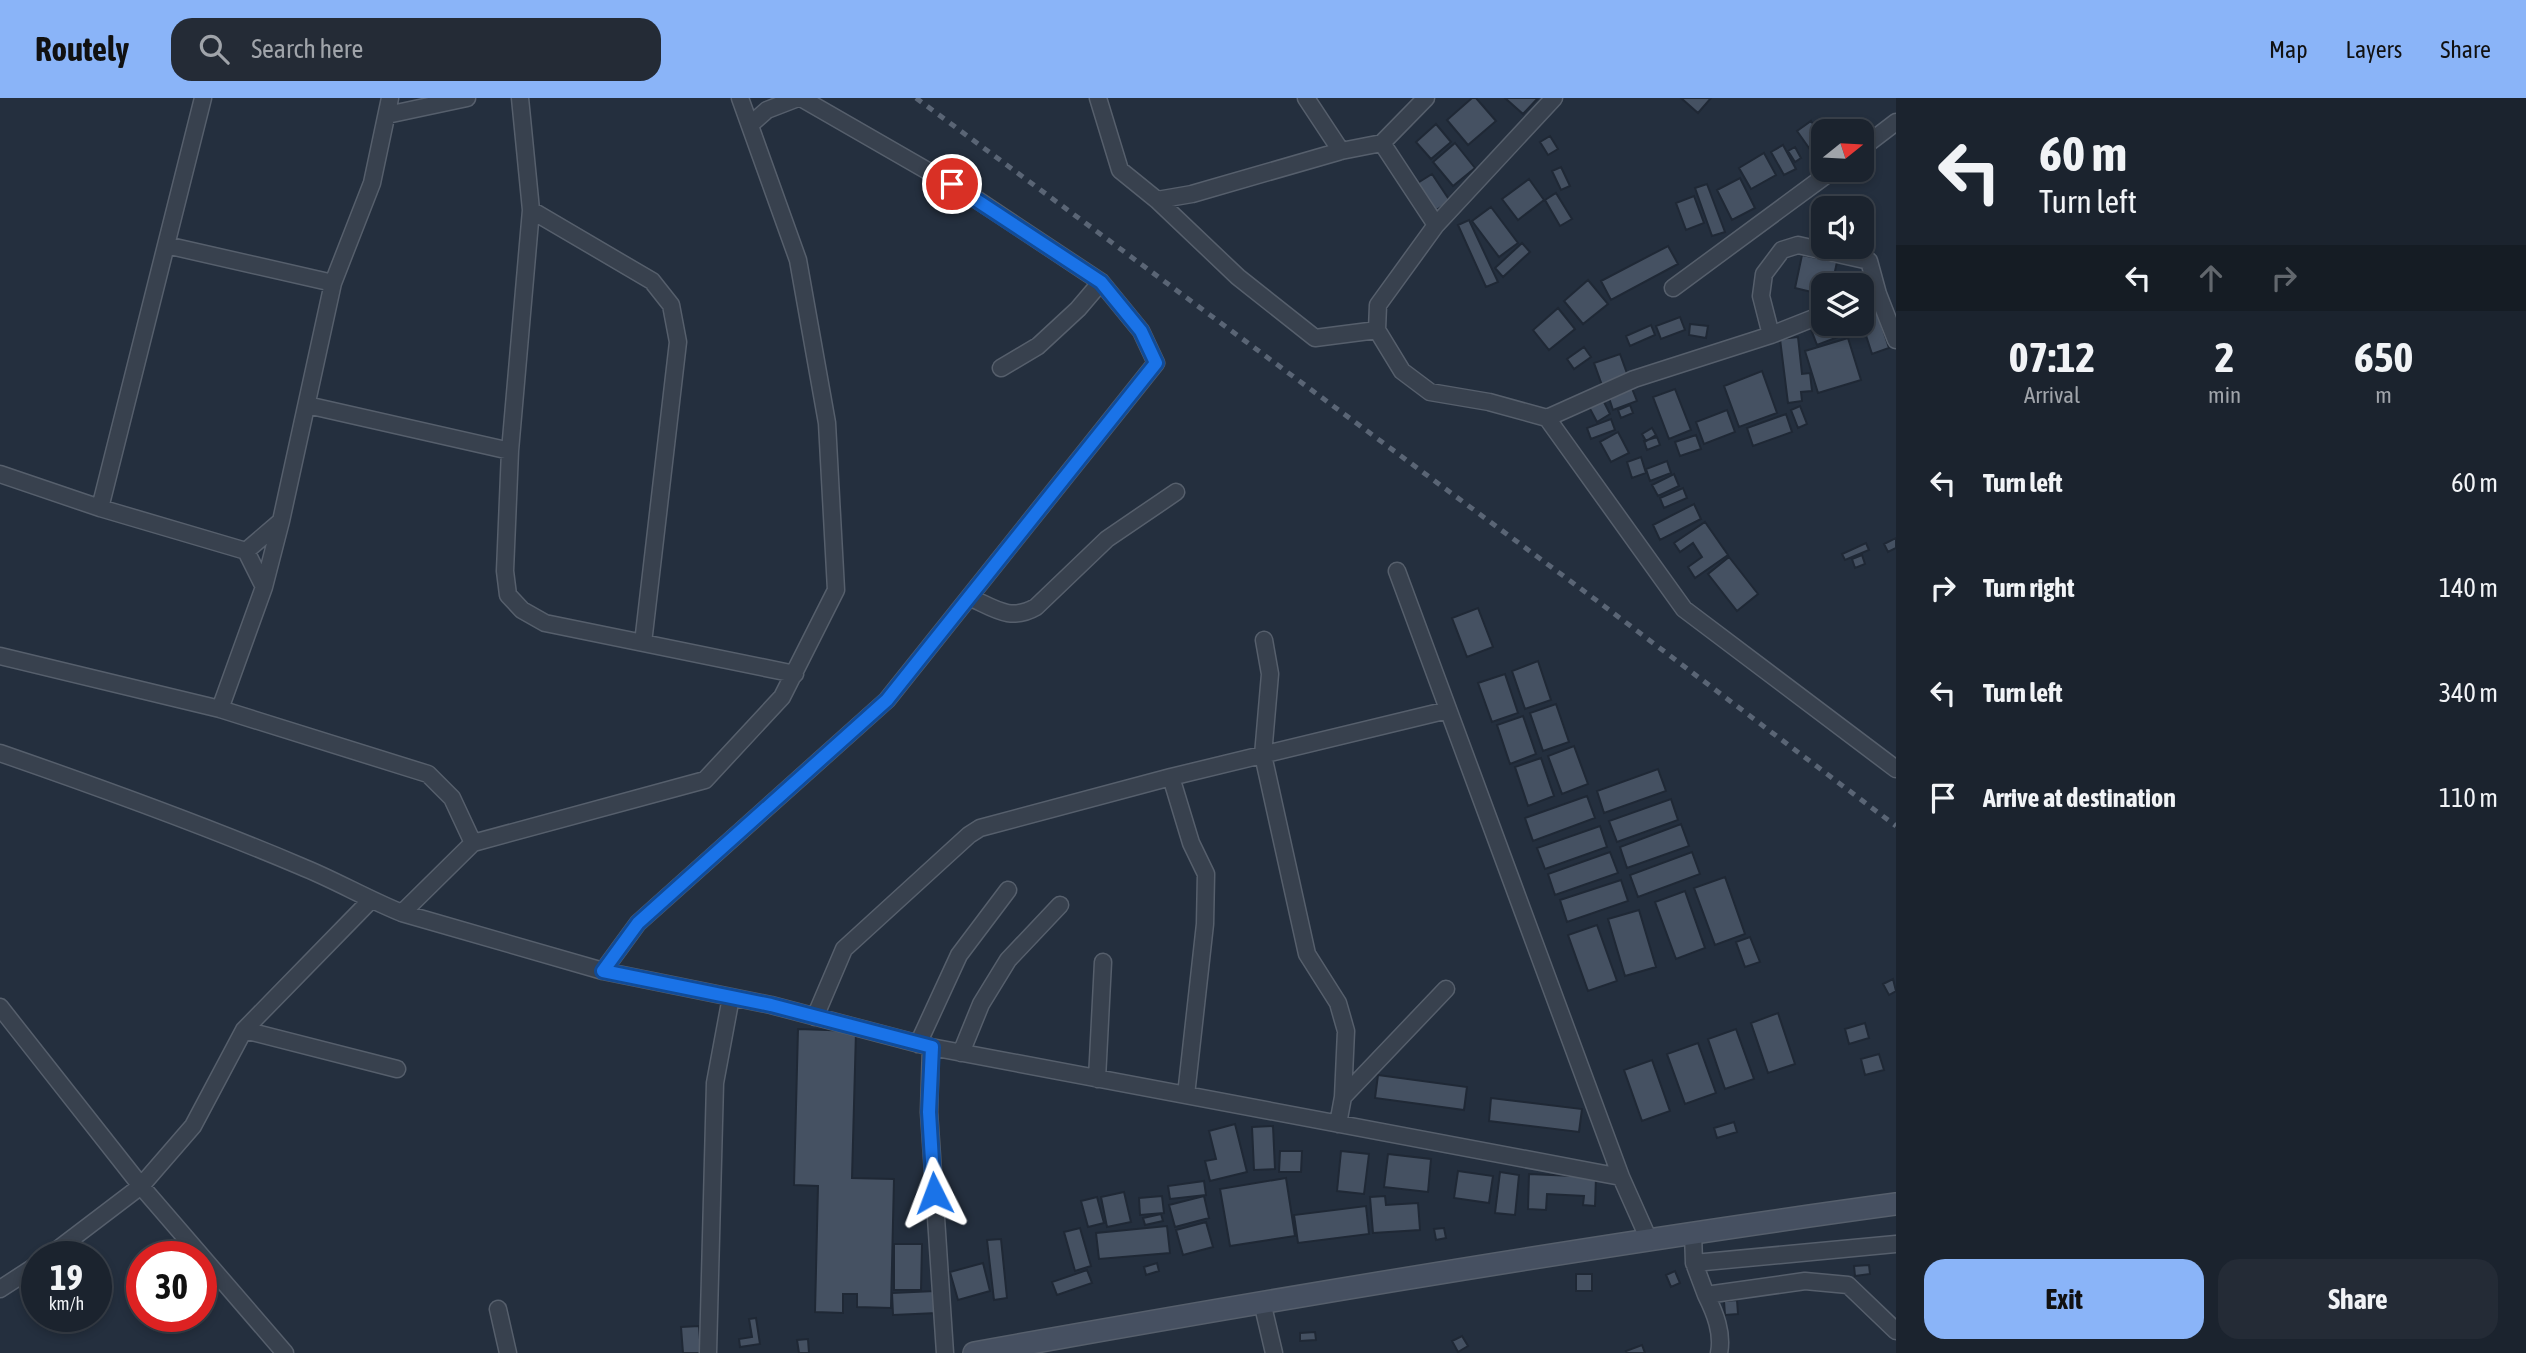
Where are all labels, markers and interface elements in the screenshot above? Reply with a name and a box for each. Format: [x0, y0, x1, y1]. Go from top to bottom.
search box [171, 18, 661, 81]
text: Routely [35, 30, 129, 68]
icon: search [195, 30, 233, 68]
text: Search here [251, 34, 363, 64]
text: Map [2269, 36, 2308, 63]
text: Layers [2346, 36, 2402, 63]
text: Share [2440, 36, 2491, 63]
north arrow [1811, 119, 1874, 182]
map controls [1811, 119, 1874, 336]
text: 60 m [2039, 125, 2127, 181]
icon: left [1924, 126, 2015, 217]
pin [922, 154, 982, 214]
icon: arrive [933, 165, 971, 203]
text: Turn left [2039, 183, 2137, 220]
button: sound [1811, 196, 1874, 259]
icon: left [2119, 259, 2157, 297]
icon: ahead [2192, 259, 2230, 297]
icon: right [2265, 259, 2303, 297]
button: layers [1811, 273, 1874, 336]
text: 07:12 [2009, 333, 2095, 381]
text: 2 [2215, 333, 2234, 381]
text: 650 [2354, 333, 2413, 381]
text: Arrival [2024, 382, 2080, 408]
text: min [2208, 382, 2241, 408]
text: m [2375, 382, 2392, 408]
icon: left [1924, 464, 1962, 502]
text: Turn left [1983, 468, 2063, 498]
text: 60 m [2451, 468, 2498, 498]
icon: right [1924, 569, 1962, 607]
text: Turn right [1983, 573, 2074, 603]
text: 140 m [2439, 573, 2498, 603]
icon: left [1924, 674, 1962, 712]
text: Turn left [1983, 678, 2063, 708]
text: 340 m [2439, 678, 2498, 708]
icon: arrive [1924, 779, 1962, 817]
text: Arrive at destination [1983, 783, 2176, 813]
text: 110 m [2439, 783, 2498, 813]
position arrow [897, 1156, 971, 1230]
speed limit sign: 30 [126, 1241, 217, 1332]
text: 19 [50, 1257, 83, 1297]
button: Exit [1924, 1259, 2204, 1339]
button: Share [2218, 1259, 2498, 1339]
text: km/h [49, 1293, 84, 1314]

